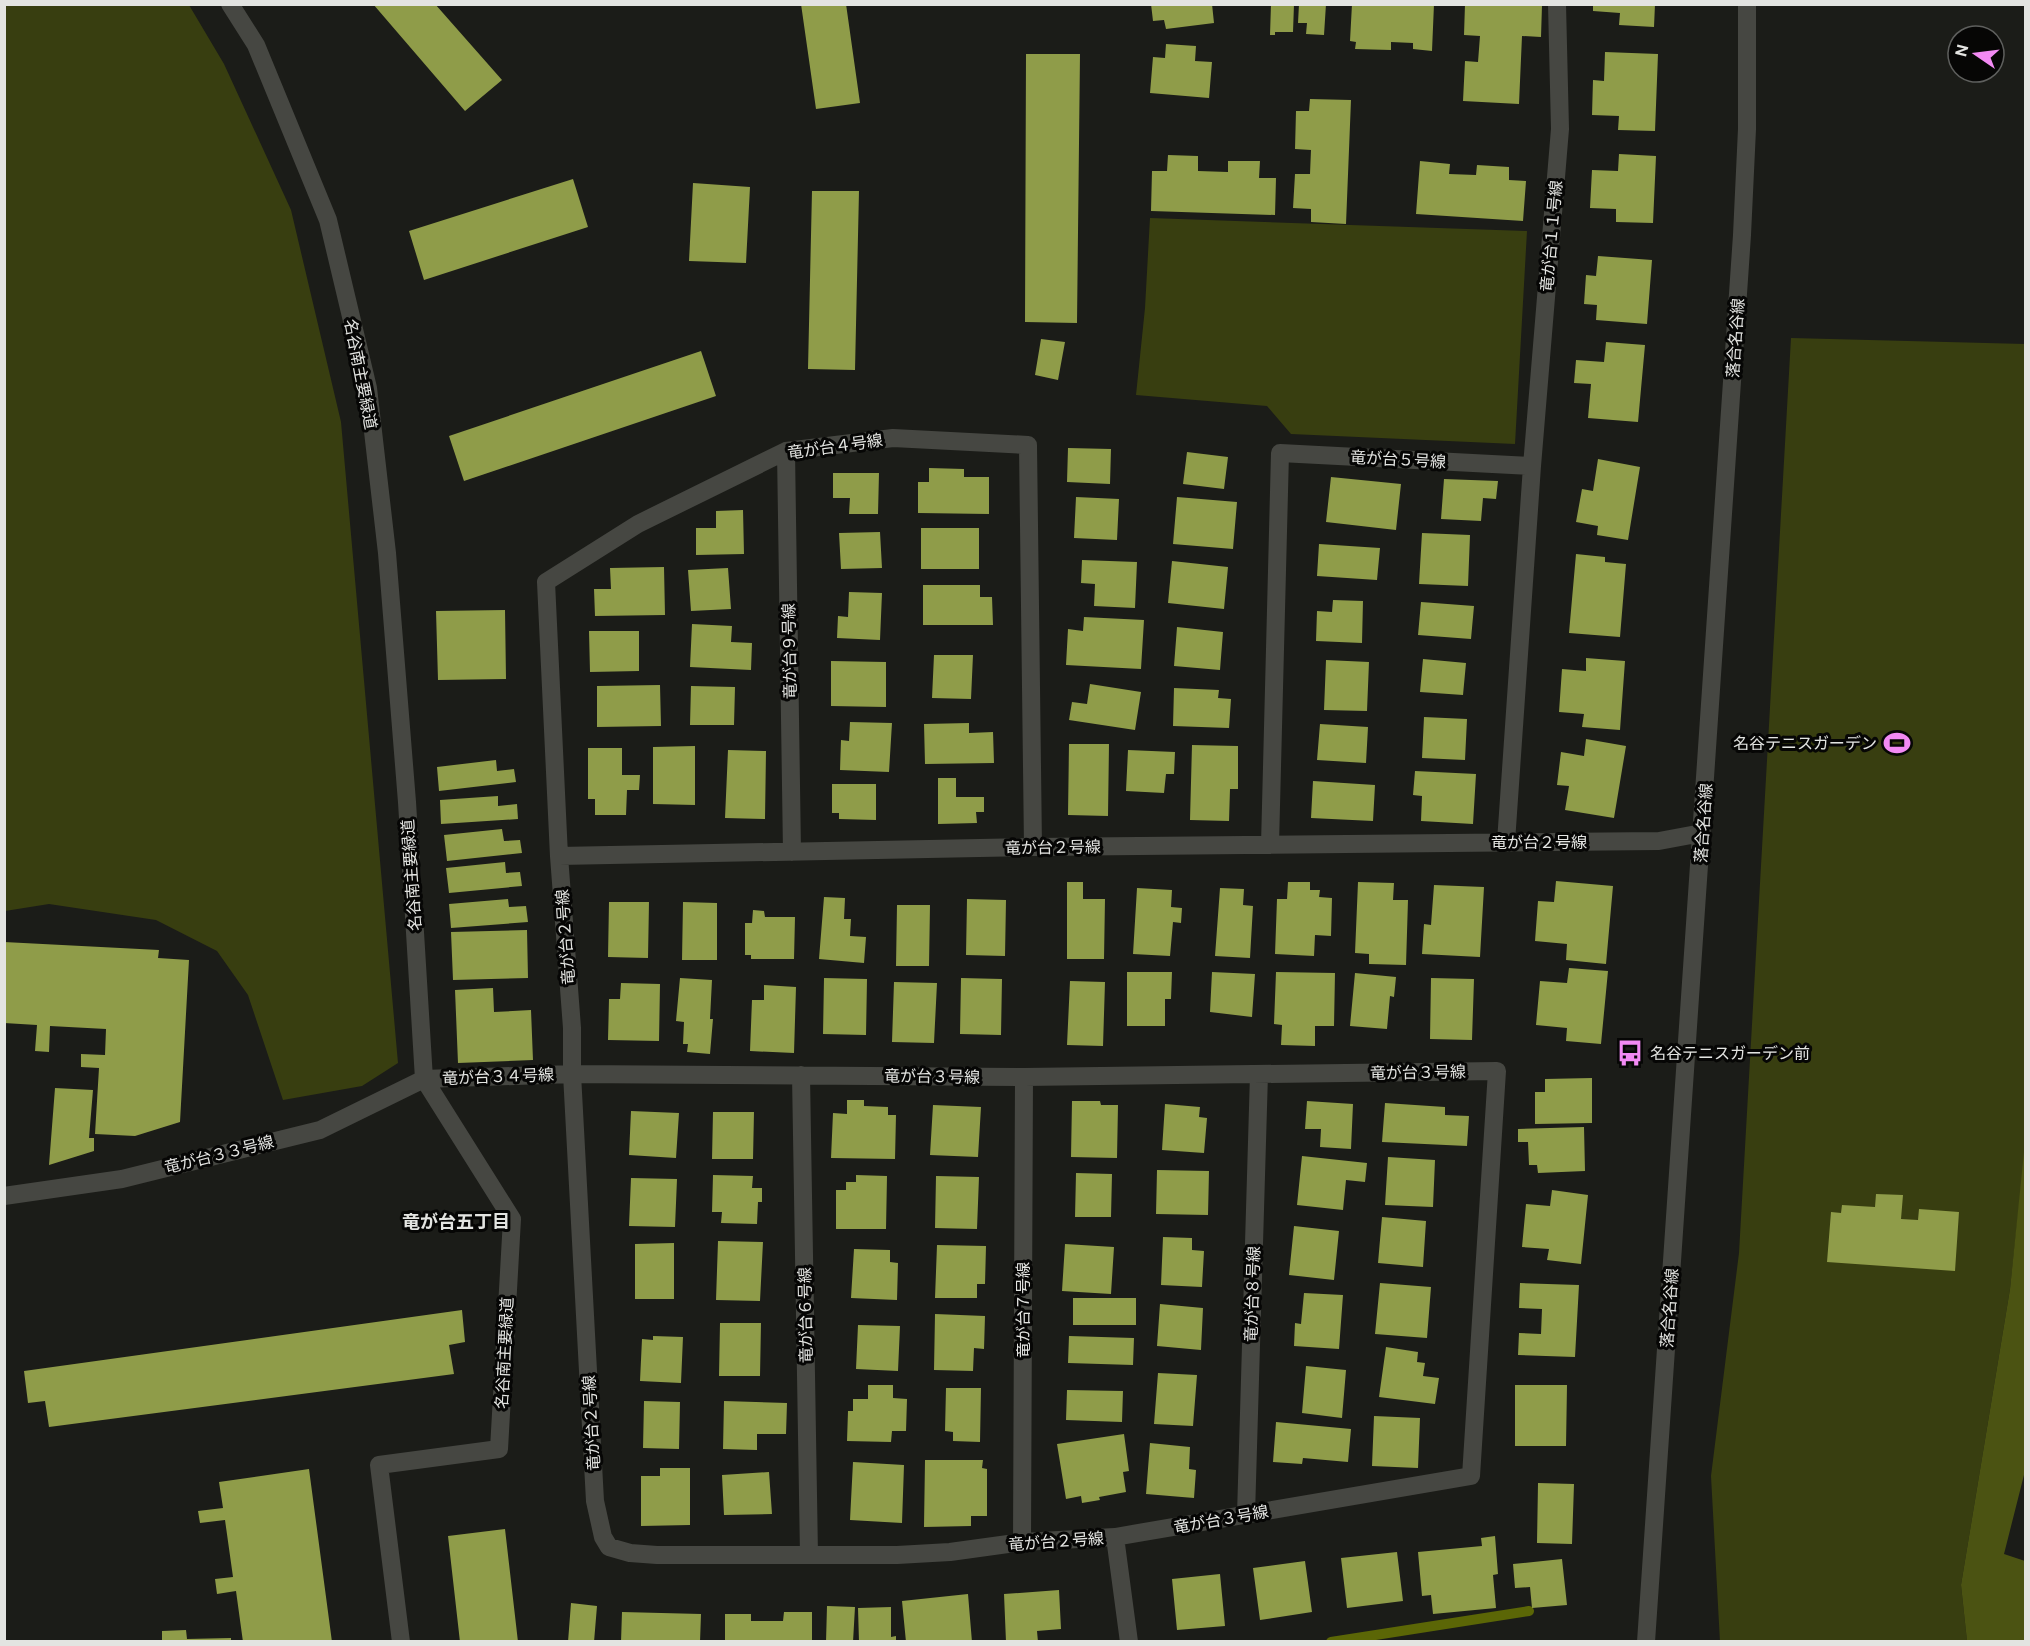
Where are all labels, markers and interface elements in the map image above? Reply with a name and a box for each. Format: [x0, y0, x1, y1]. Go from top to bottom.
north arrow [1946, 24, 2006, 84]
text: N [1950, 42, 1974, 59]
street label: 竜が台１１号線 [1536, 179, 1567, 293]
street label: 落合名谷線 [1722, 297, 1749, 379]
street label: 名谷南主要緑道 [340, 317, 382, 431]
street label: 竜が台４号線 [786, 429, 884, 464]
street label: 竜が台５号線 [1349, 447, 1446, 472]
street label: 竜が台９号線 [778, 603, 801, 699]
sports icon: 名谷テニスガーデン [1882, 728, 1912, 758]
place label: 名谷テニスガーデン [1733, 733, 1877, 754]
street label: 落合名谷線 [1690, 782, 1717, 864]
street label: 名谷南主要緑道 [397, 818, 426, 932]
street label: 竜が台２号線 [1491, 832, 1587, 853]
street label: 竜が台２号線 [1005, 836, 1101, 859]
street label: 竜が台２号線 [552, 888, 579, 986]
bus stop icon: 名谷テニスガーデン前 [1615, 1038, 1645, 1068]
place label: 名谷テニスガーデン前 [1650, 1043, 1810, 1064]
street label: 竜が台３号線 [1370, 1061, 1466, 1084]
street label: 竜が台３４号線 [442, 1064, 554, 1089]
street label: 竜が台３号線 [884, 1065, 980, 1088]
street label: 竜が台３３号線 [162, 1131, 276, 1178]
district label: 竜が台五丁目 [402, 1210, 510, 1234]
street label: 竜が台８号線 [1240, 1246, 1265, 1342]
street label: 竜が台７号線 [1013, 1262, 1034, 1358]
street label: 竜が台６号線 [794, 1267, 817, 1363]
street label: 落合名谷線 [1656, 1267, 1683, 1349]
street label: 名谷南主要緑道 [491, 1297, 518, 1410]
street label: 竜が台２号線 [579, 1374, 604, 1471]
street label: 竜が台３号線 [1172, 1501, 1270, 1538]
street label: 竜が台２号線 [1007, 1528, 1105, 1555]

